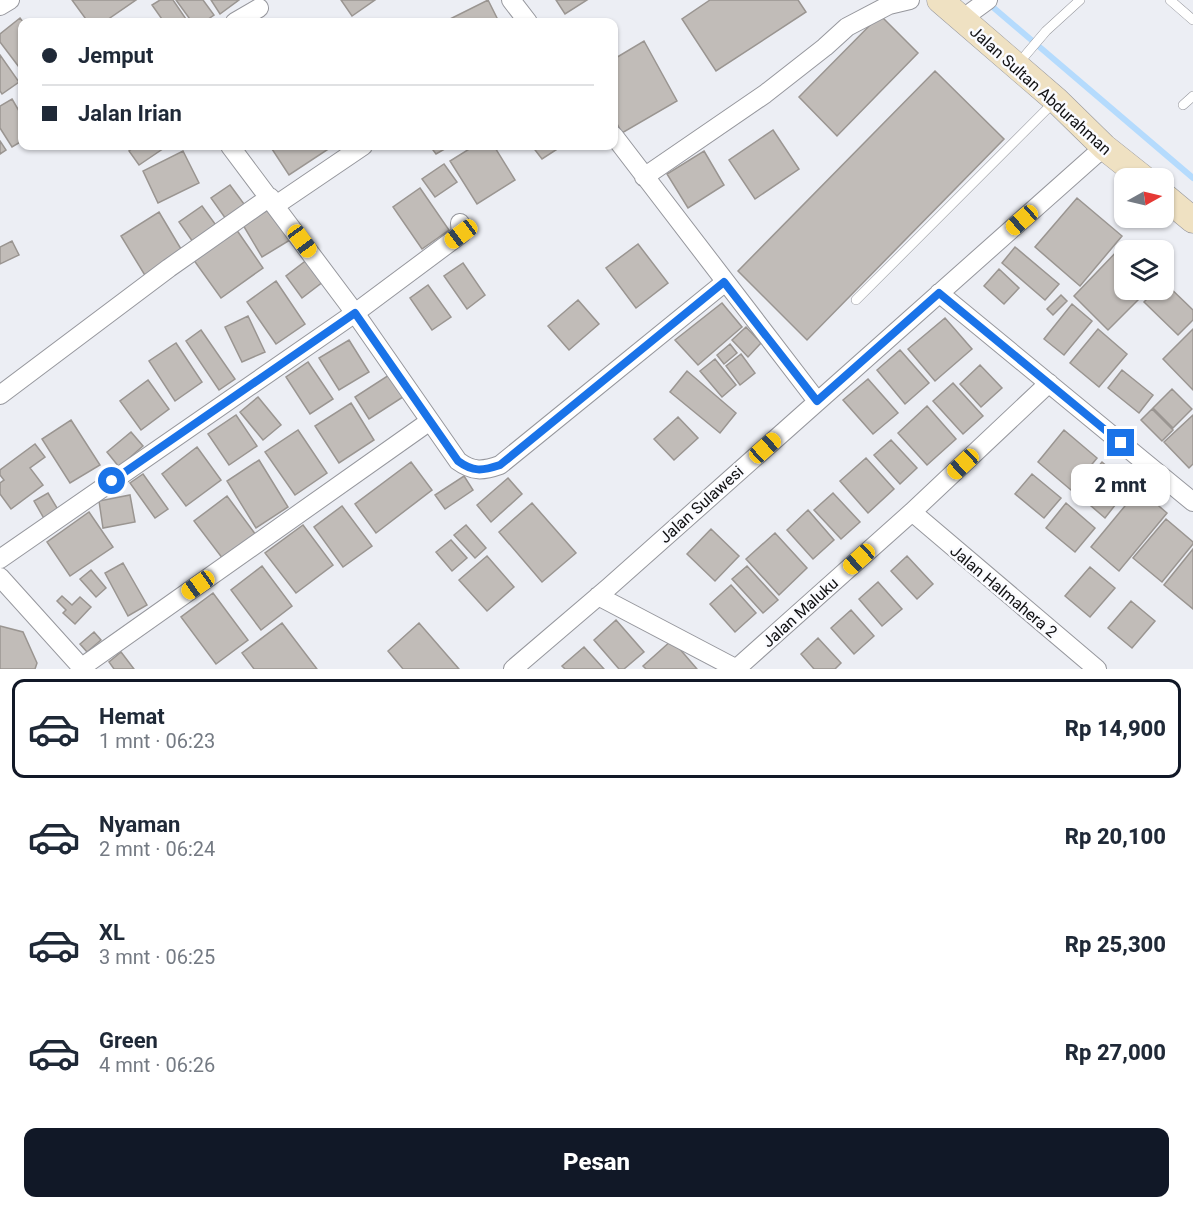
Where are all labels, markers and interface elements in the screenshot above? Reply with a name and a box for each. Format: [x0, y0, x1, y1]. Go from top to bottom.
street label: Jalan Sultan Abdurahman [966, 22, 1115, 159]
text: Jemput [78, 43, 153, 68]
text: Jalan Irian [78, 101, 182, 126]
north arrow [1114, 168, 1174, 228]
map controls [1114, 168, 1174, 300]
car [1003, 201, 1041, 239]
car [441, 216, 481, 252]
car [284, 221, 320, 261]
button: layers [1114, 240, 1174, 300]
car [746, 429, 784, 467]
route end [1107, 429, 1134, 456]
car [944, 445, 982, 483]
street label: Jalan Sulawesi [655, 462, 747, 547]
callout: 2 mnt [1072, 464, 1170, 506]
route start [98, 467, 125, 494]
text: 2 mnt [1095, 473, 1146, 497]
car [840, 540, 878, 578]
street label: Jalan Halmahera 2 [946, 541, 1061, 642]
car [178, 567, 218, 603]
street label: Jalan Maluku [759, 573, 842, 651]
icon: car [27, 702, 81, 756]
text: Hemat [99, 704, 165, 729]
text: Rp 14,900 [1065, 716, 1166, 741]
text: 1 mnt · 06:23 [99, 729, 215, 753]
icon: car [27, 810, 81, 864]
text: Nyaman [99, 812, 180, 837]
text: Rp 20,100 [1065, 824, 1166, 849]
text: 2 mnt · 06:24 [99, 837, 215, 861]
icon: car [27, 918, 81, 972]
text: XL [99, 920, 125, 945]
text: Rp 25,300 [1065, 932, 1166, 957]
text: 3 mnt · 06:25 [99, 945, 215, 969]
icon: car [27, 1026, 81, 1080]
text: Green [99, 1028, 158, 1053]
text: Rp 27,000 [1065, 1040, 1166, 1065]
text: 4 mnt · 06:26 [99, 1053, 215, 1077]
button: Pesan [24, 1128, 1169, 1197]

